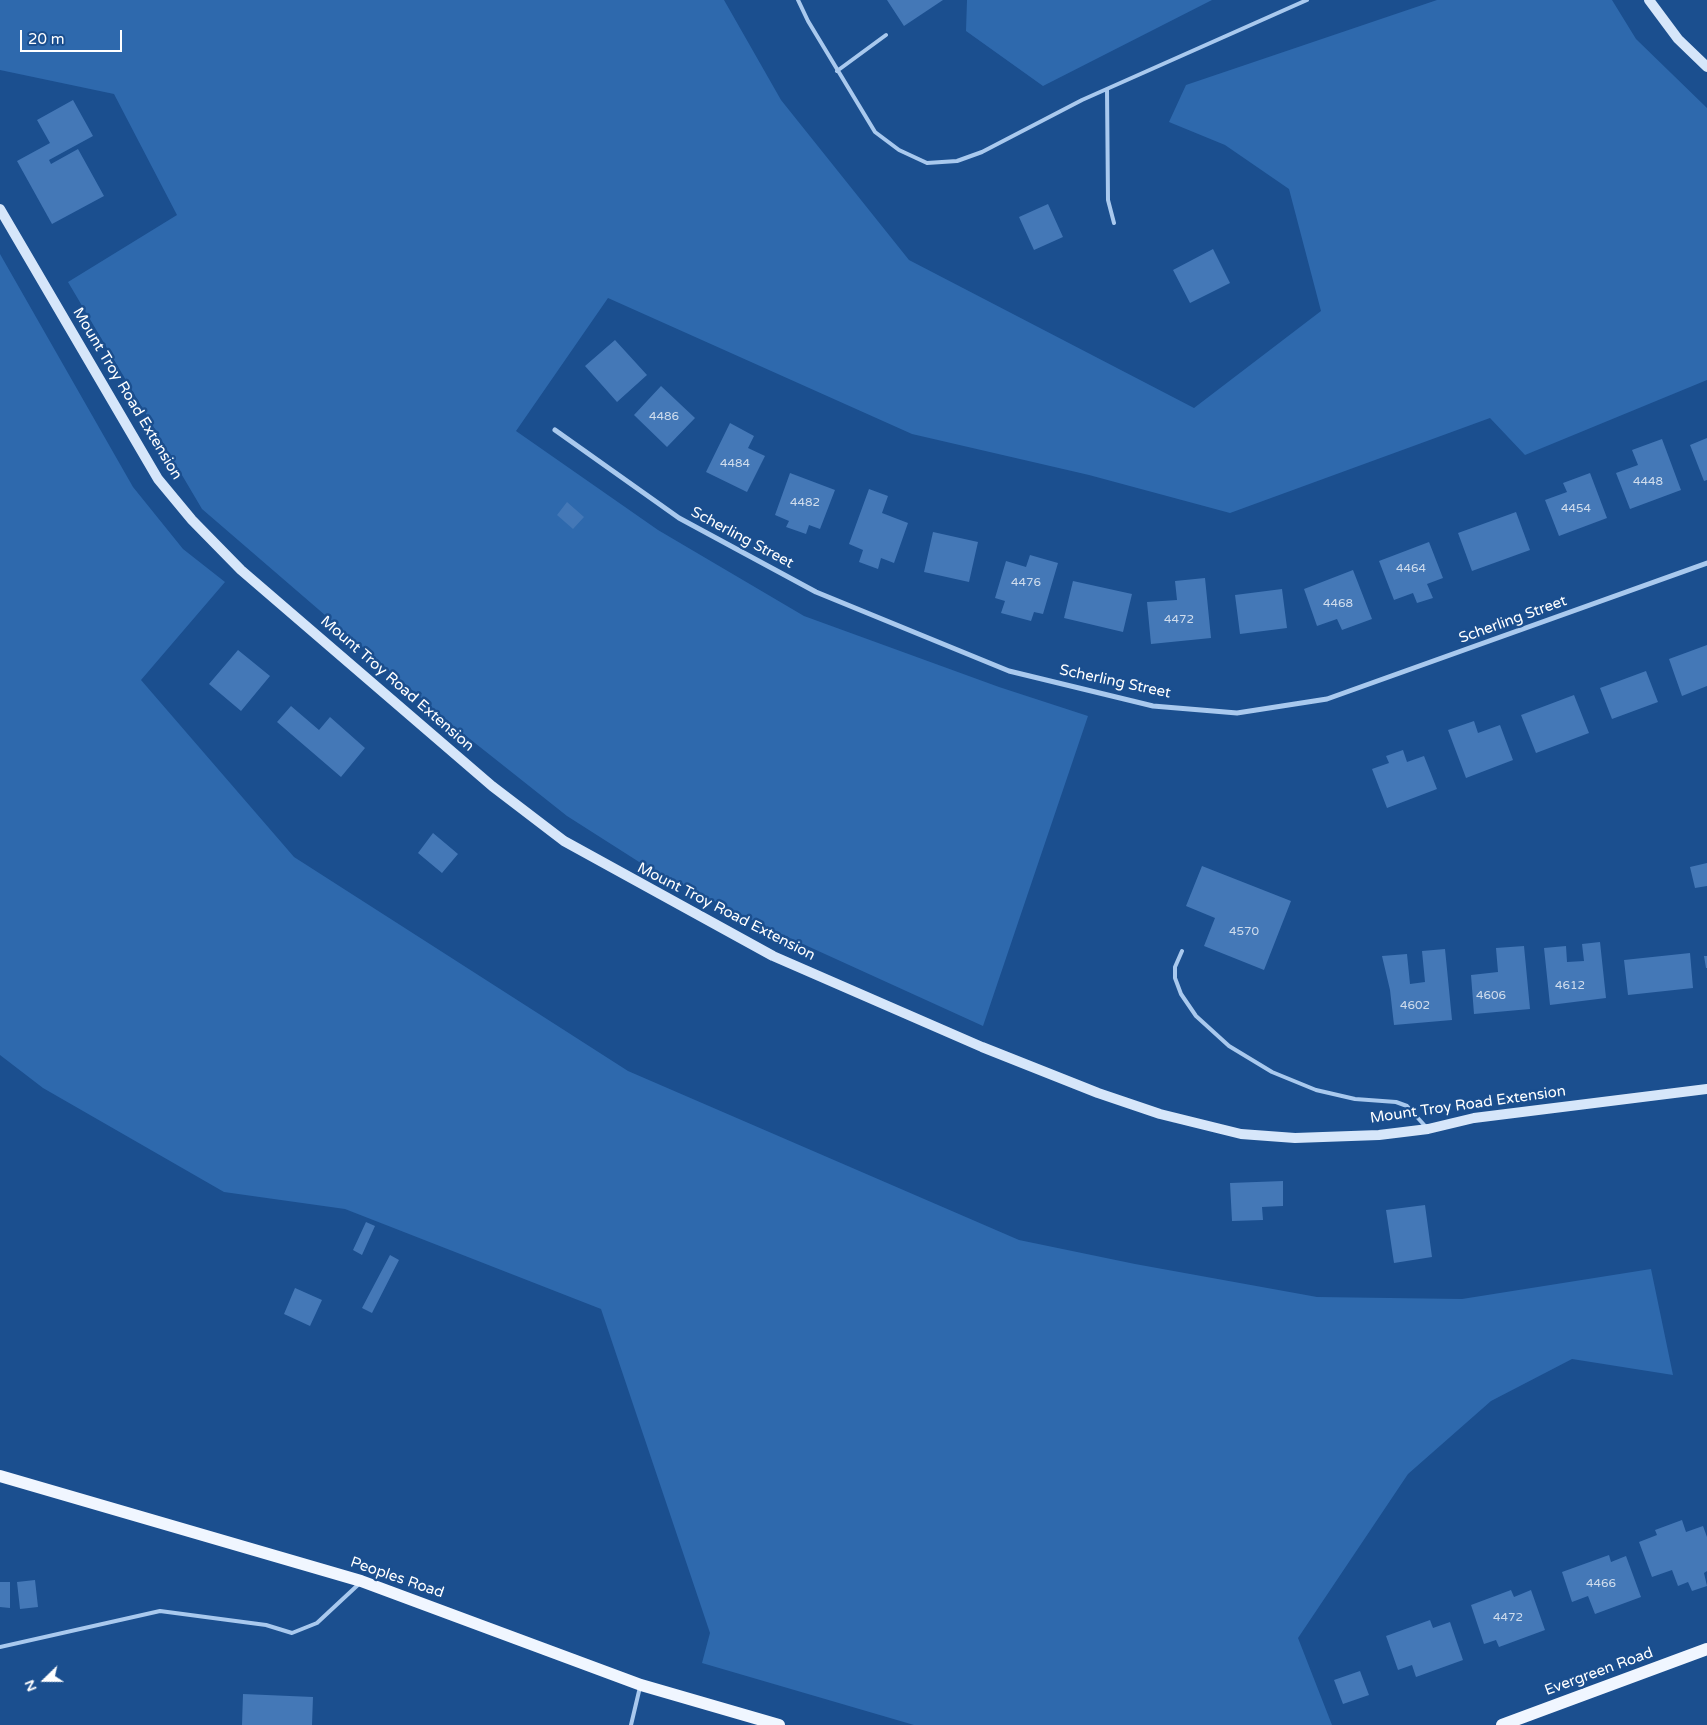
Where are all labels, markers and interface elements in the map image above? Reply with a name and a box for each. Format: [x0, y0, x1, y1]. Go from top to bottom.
scale bar [22, 20, 125, 52]
text: 20 m [28, 30, 65, 48]
street label: Mount Troy Road Extension [68, 305, 186, 483]
house number: 4486 [649, 410, 679, 424]
house number: 4484 [720, 457, 750, 471]
house number: 4448 [1633, 475, 1663, 489]
house number: 4482 [790, 496, 820, 510]
house number: 4454 [1561, 502, 1591, 516]
street label: Scherling Street [688, 503, 796, 573]
house number: 4464 [1396, 562, 1426, 576]
house number: 4476 [1011, 576, 1041, 590]
street label: Scherling Street [1457, 592, 1569, 648]
house number: 4468 [1323, 597, 1353, 611]
street label: Mount Troy Road Extension [317, 612, 477, 756]
house number: 4472 [1164, 613, 1194, 627]
street label: Scherling Street [1058, 661, 1172, 703]
street label: Mount Troy Road Extension [634, 859, 818, 965]
house number: 4570 [1229, 925, 1259, 939]
house number: 4612 [1555, 979, 1585, 993]
house number: 4606 [1476, 989, 1506, 1003]
house number: 4602 [1400, 999, 1430, 1013]
street label: Mount Troy Road Extension [1369, 1082, 1567, 1128]
street label: Peoples Road [348, 1554, 446, 1602]
house number: 4466 [1586, 1577, 1616, 1591]
house number: 4472 [1493, 1611, 1523, 1625]
street label: Evergreen Road [1542, 1644, 1656, 1700]
north arrow [20, 1655, 70, 1705]
text: N [21, 1677, 41, 1694]

